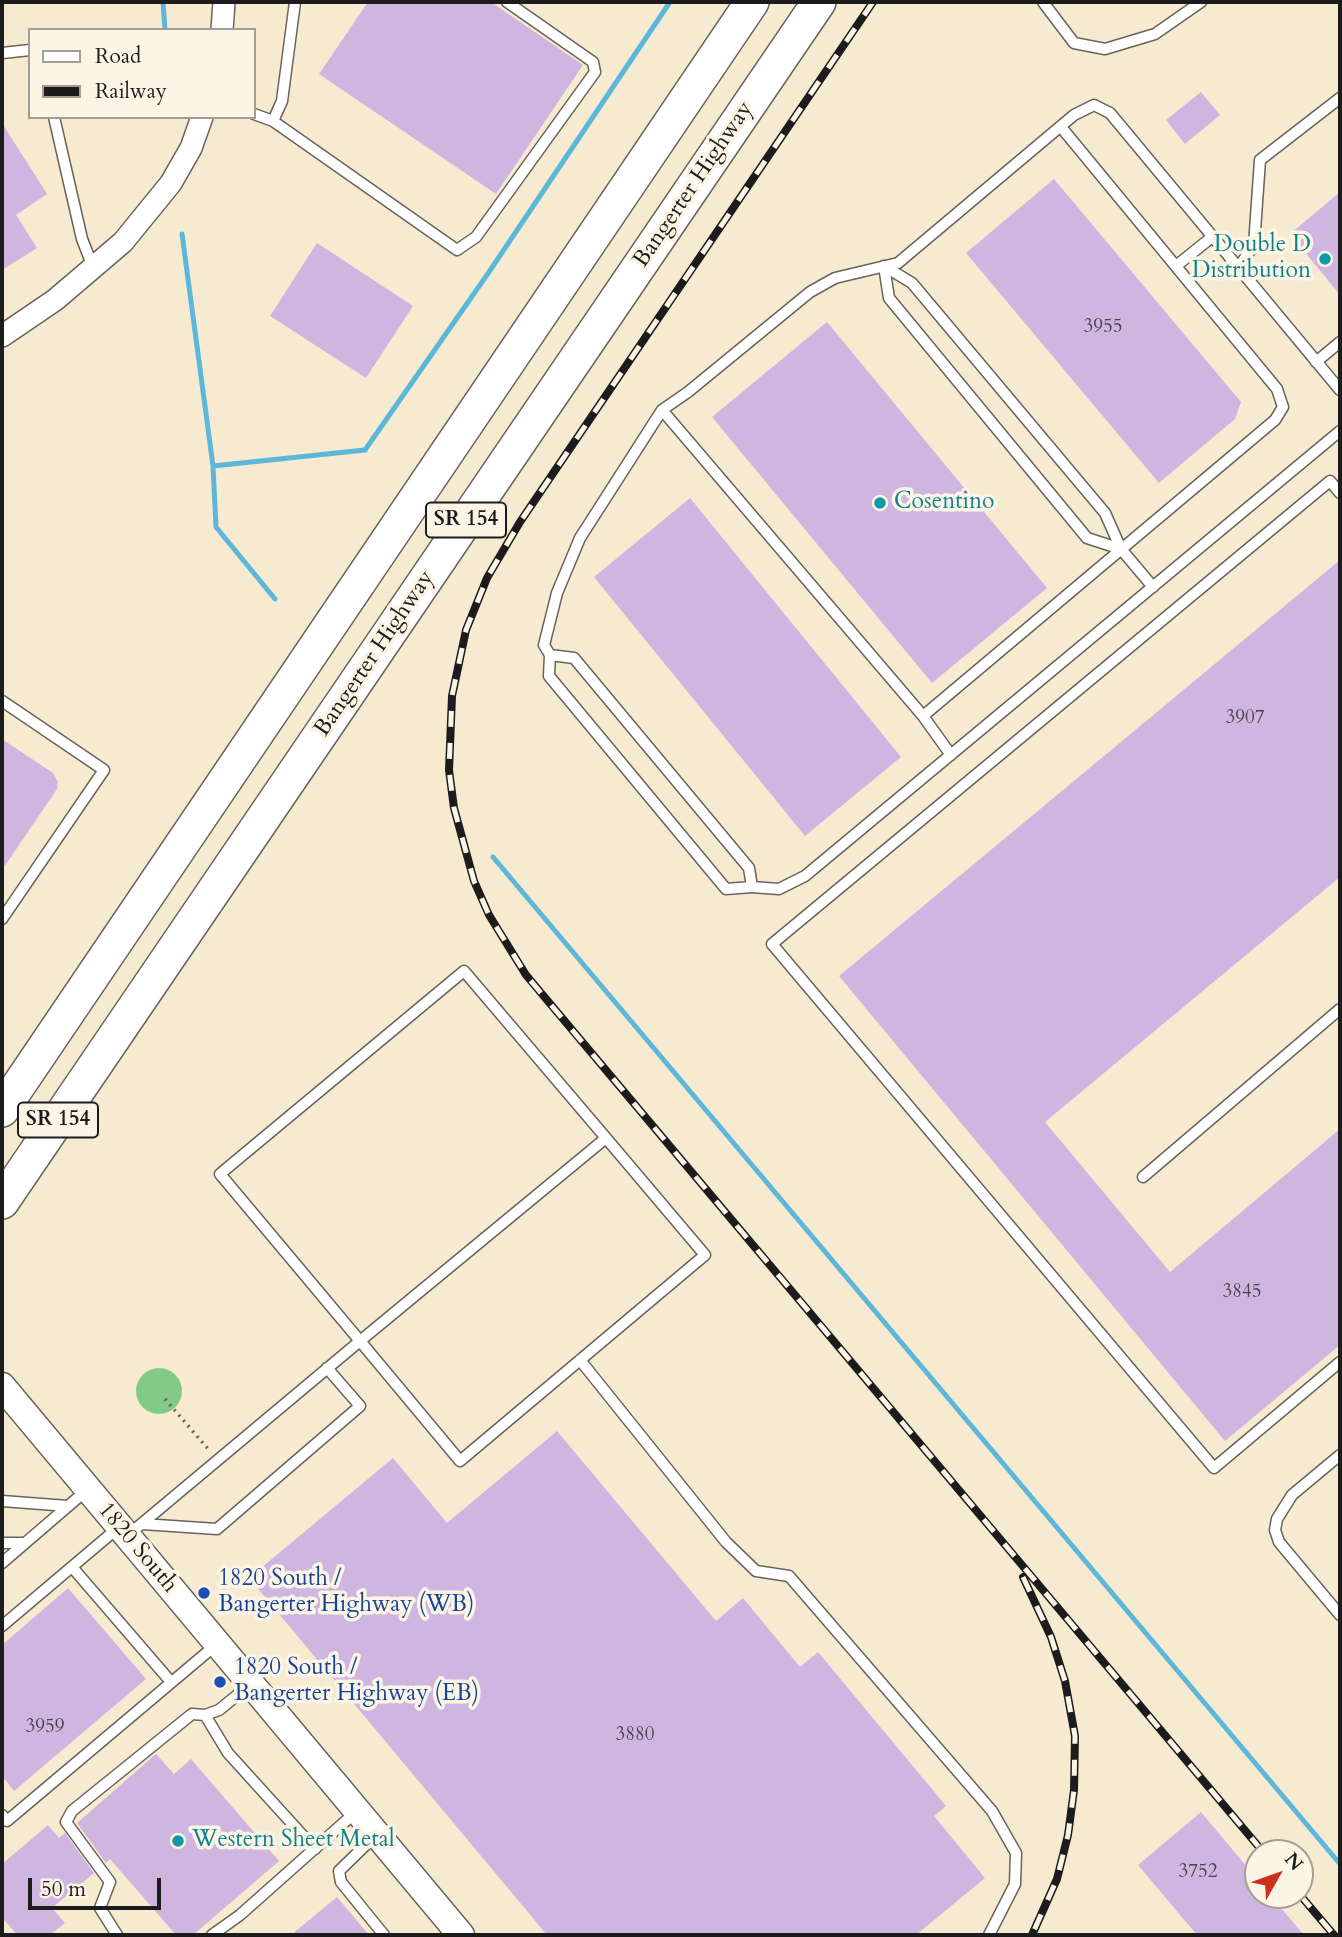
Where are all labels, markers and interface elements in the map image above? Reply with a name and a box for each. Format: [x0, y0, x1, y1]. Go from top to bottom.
legend [28, 28, 256, 119]
text: Road [95, 42, 141, 71]
text: Railway [95, 77, 167, 106]
street label: Bangerter Highway [628, 97, 760, 273]
place label: Double D Distribution [1192, 232, 1311, 286]
marker: Double D Distribution [1317, 251, 1333, 267]
house number: 3955 [1084, 317, 1122, 339]
place label: Cosentino [894, 489, 994, 517]
marker: Cosentino [872, 495, 888, 511]
road number: SR 154 [426, 503, 506, 538]
street label: Bangerter Highway [309, 566, 441, 742]
house number: 3907 [1226, 708, 1264, 730]
road number: SR 154 [18, 1102, 98, 1138]
house number: 3845 [1223, 1282, 1261, 1304]
street label: 1820 South [91, 1497, 183, 1599]
place label: 1820 South / Bangerter Highway (WB) [218, 1566, 474, 1620]
marker: 1820 South / Bangerter Highway (WB) [196, 1585, 212, 1601]
place label: 1820 South / Bangerter Highway (EB) [234, 1655, 479, 1709]
marker: 1820 South / Bangerter Highway (EB) [212, 1674, 228, 1690]
house number: 3959 [26, 1717, 64, 1739]
house number: 3880 [616, 1725, 654, 1747]
place label: Western Sheet Metal [192, 1827, 395, 1855]
marker: Western Sheet Metal [170, 1833, 186, 1849]
north arrow [1244, 1839, 1314, 1909]
text: N [1278, 1847, 1309, 1876]
house number: 3752 [1179, 1862, 1217, 1884]
scale bar [32, 1864, 164, 1908]
text: 50 m [41, 1875, 86, 1904]

